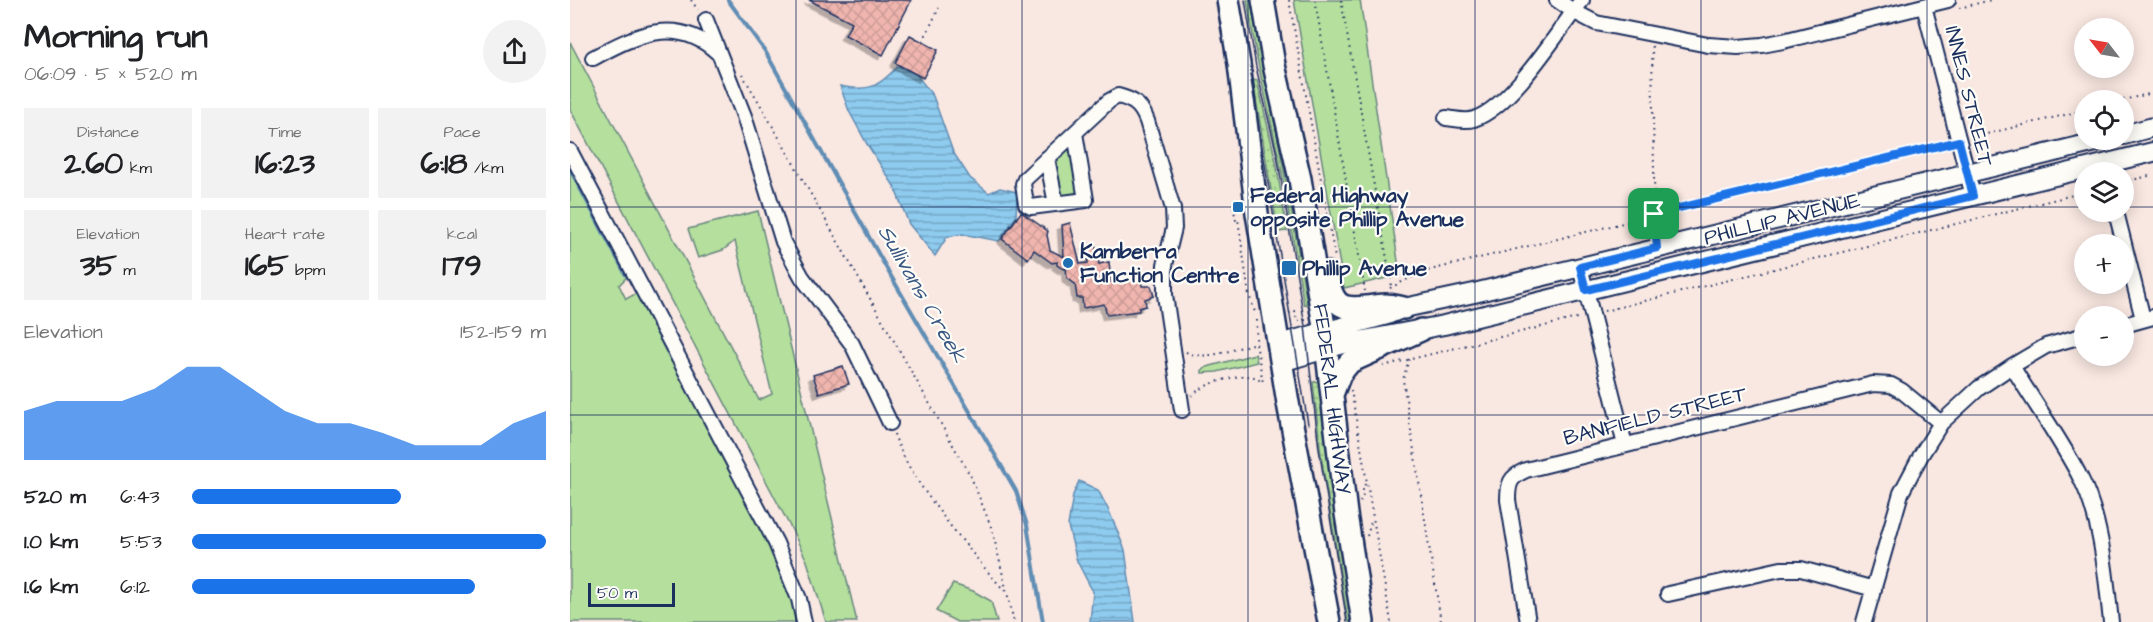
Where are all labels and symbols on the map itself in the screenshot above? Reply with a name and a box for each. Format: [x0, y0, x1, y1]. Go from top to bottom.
north arrow [2074, 18, 2134, 78]
street label: INNES STREET [1938, 23, 2001, 170]
place label: Federal Highway opposite Phillip Avenue [1250, 181, 1465, 235]
street label: PHILLIP AVENUE [1701, 185, 1864, 252]
pin [1628, 188, 1679, 239]
marker: Federal Highway opposite Phillip Avenue [1231, 200, 1245, 214]
water label: Sullivans Creek [870, 220, 974, 369]
place label: Kamberra Function Centre [1080, 237, 1240, 290]
place label: Phillip Avenue [1302, 254, 1428, 284]
marker: Kamberra Function Centre [1061, 256, 1075, 270]
marker: Phillip Avenue [1280, 259, 1298, 277]
street label: FEDERAL HIGHWAY [1306, 302, 1358, 496]
street label: BANFIELD STREET [1560, 379, 1750, 453]
scale bar [588, 580, 675, 608]

